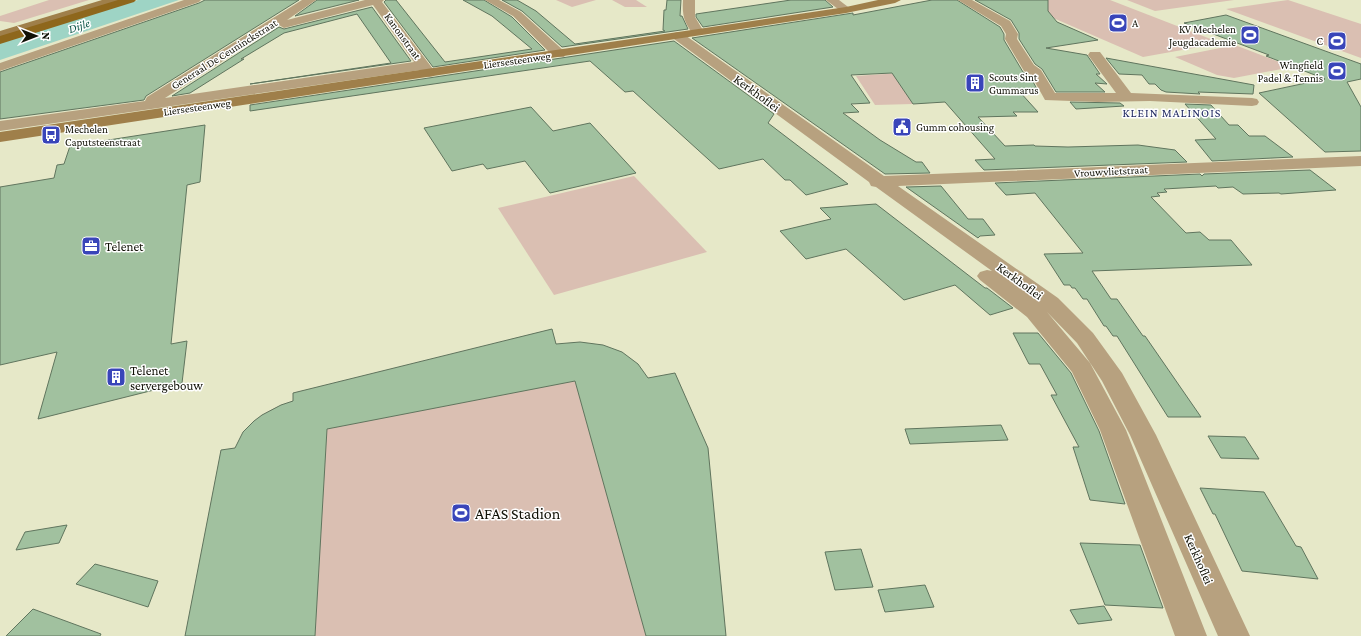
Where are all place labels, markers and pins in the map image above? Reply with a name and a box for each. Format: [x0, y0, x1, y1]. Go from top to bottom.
sports icon: A [1107, 12, 1129, 34]
place label: A [1132, 17, 1139, 29]
place label: KV Mechelen Jeugdacademie [1168, 23, 1236, 49]
sports icon: KV Mechelen Jeugdacademie [1239, 24, 1261, 46]
sports icon: C [1326, 30, 1348, 52]
place label: C [1317, 35, 1324, 47]
place label: Wingfield Padel & Tennis [1258, 59, 1323, 84]
sports icon: Wingfield Padel & Tennis [1326, 60, 1348, 82]
place label: Scouts Sint Gummarus [989, 71, 1039, 96]
building icon: Scouts Sint Gummarus [964, 72, 986, 94]
public building icon: Gumm cohousing [891, 116, 913, 138]
place label: Gumm cohousing [916, 121, 995, 134]
place label: Mechelen Caputsteenstraat [65, 123, 141, 149]
bus stop icon: Mechelen Caputsteenstraat [40, 124, 62, 146]
office icon: Telenet [80, 235, 102, 257]
place label: Telenet [105, 239, 144, 254]
place label: Telenet servergebouw [130, 363, 203, 393]
building icon: Telenet servergebouw [105, 366, 127, 388]
sports icon: AFAS Stadion [450, 502, 472, 524]
place label: AFAS Stadion [475, 505, 561, 522]

